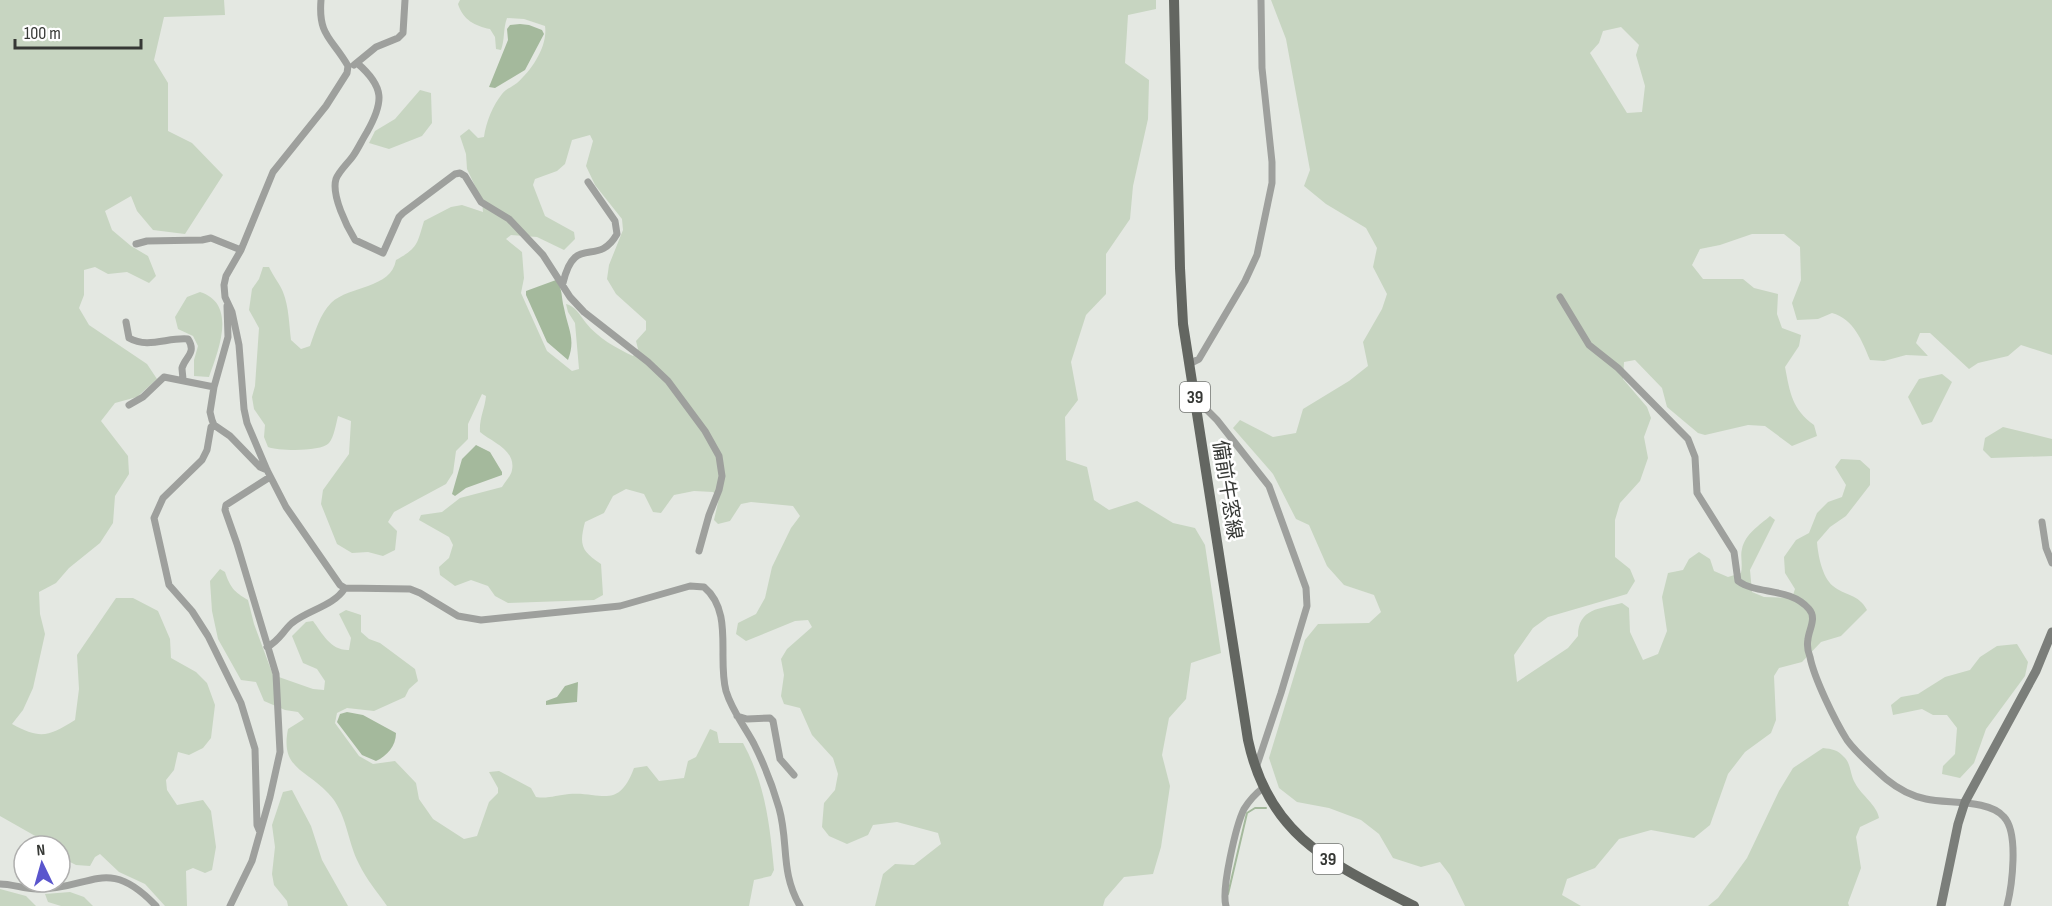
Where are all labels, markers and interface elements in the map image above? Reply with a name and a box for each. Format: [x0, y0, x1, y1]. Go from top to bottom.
scale bar [15, 12, 141, 50]
text: 100 m [24, 23, 61, 44]
road number: 39 [1180, 382, 1210, 412]
street label: 備前牛窓線 [1207, 439, 1247, 541]
north arrow [12, 834, 72, 894]
text: N [36, 841, 46, 860]
road number: 39 [1313, 844, 1343, 874]

